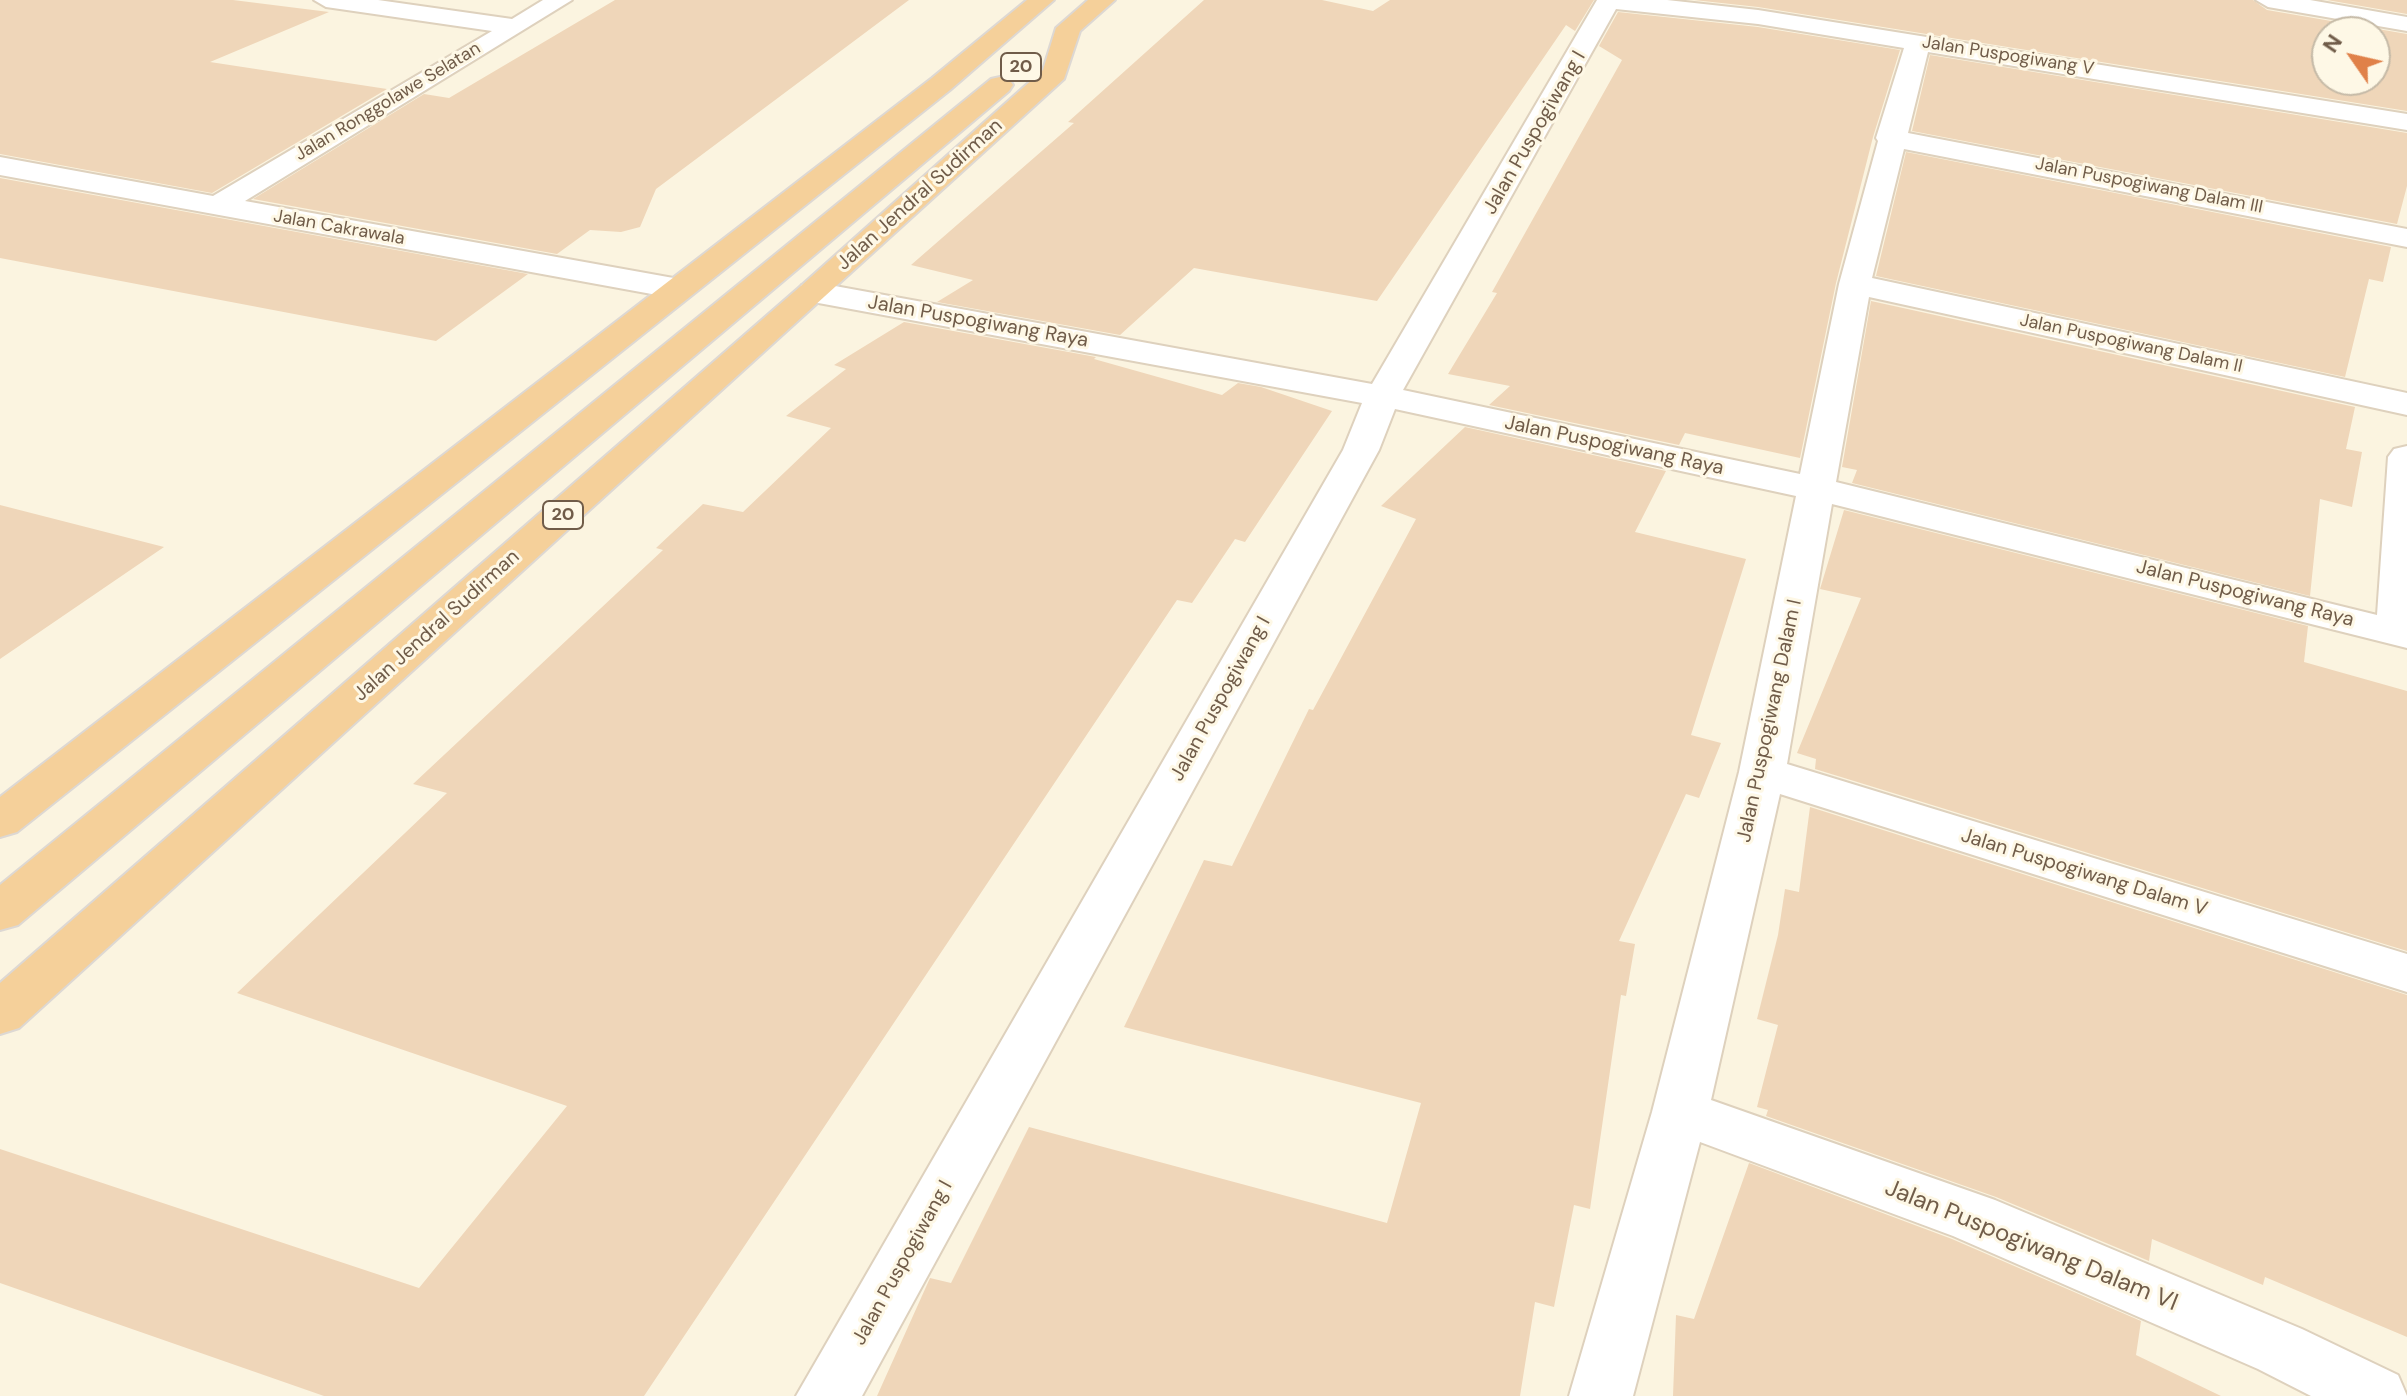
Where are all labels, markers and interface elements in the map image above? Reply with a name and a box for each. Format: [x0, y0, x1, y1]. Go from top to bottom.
north arrow [2311, 16, 2391, 96]
text: N [2316, 29, 2349, 58]
street label: Jalan Puspogiwang V [1920, 32, 2096, 80]
street label: Jalan Ronggolawe Selatan [291, 38, 485, 166]
street label: Jalan Puspogiwang I [1478, 47, 1592, 219]
road number: 20 [1001, 53, 1041, 81]
street label: Jalan Jendral Sudirman [832, 114, 1008, 276]
street label: Jalan Puspogiwang Dalam III [2033, 153, 2265, 219]
street label: Jalan Cakrawala [272, 206, 406, 250]
street label: Jalan Puspogiwang Raya [866, 291, 1090, 353]
street label: Jalan Puspogiwang Dalam II [2018, 310, 2244, 378]
street label: Jalan Puspogiwang Raya [1502, 411, 1726, 481]
road number: 20 [543, 501, 583, 529]
street label: Jalan Jendral Sudirman [349, 545, 525, 707]
street label: Jalan Puspogiwang Raya [2134, 555, 2356, 633]
street label: Jalan Puspogiwang Dalam I [1733, 597, 1807, 845]
street label: Jalan Puspogiwang I [1166, 613, 1276, 785]
street label: Jalan Puspogiwang Dalam V [1958, 824, 2210, 922]
street label: Jalan Puspogiwang Dalam VI [1880, 1174, 2182, 1318]
street label: Jalan Puspogiwang I [848, 1177, 958, 1349]

